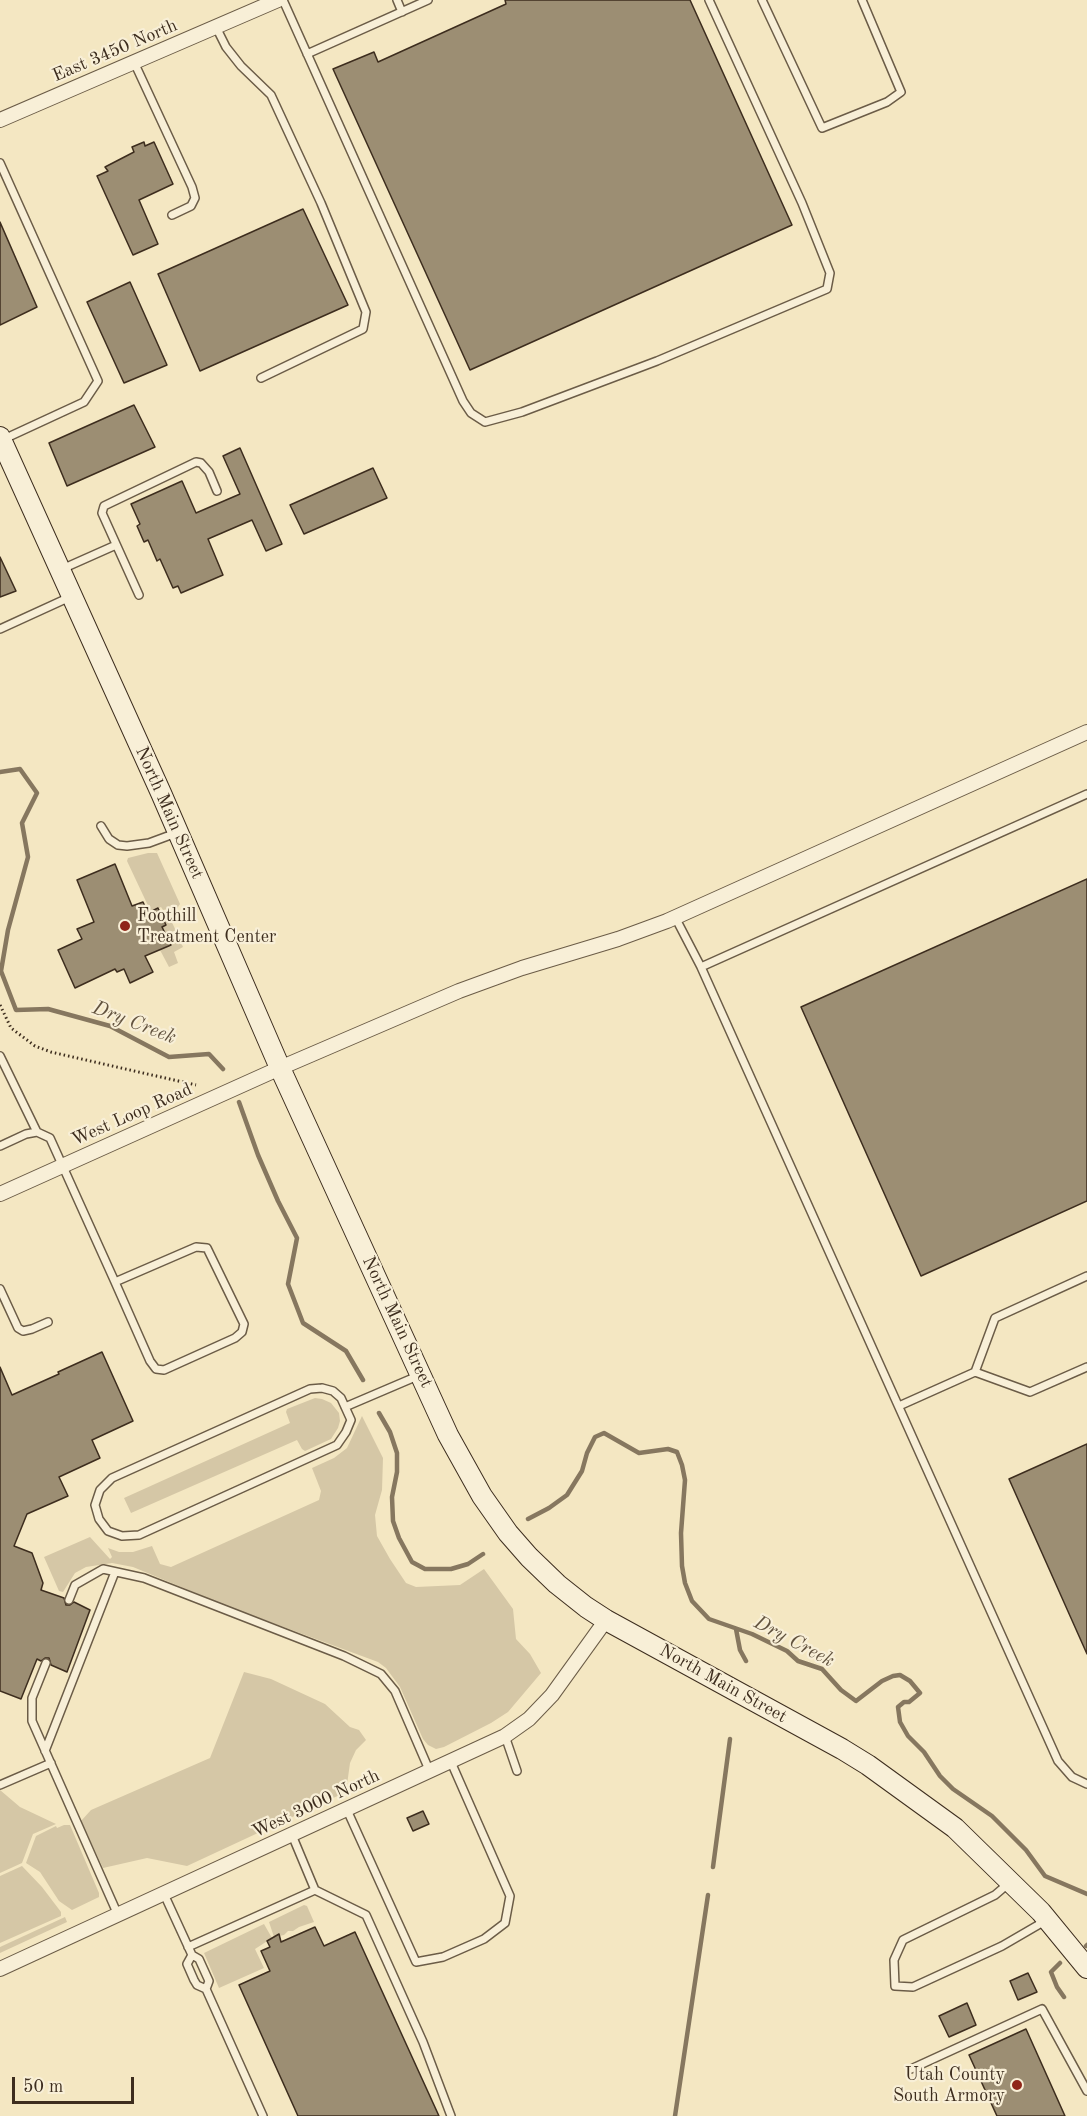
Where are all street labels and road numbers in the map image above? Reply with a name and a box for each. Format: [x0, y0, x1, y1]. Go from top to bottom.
street label: East 3450 North [49, 15, 181, 87]
street label: North Main Street [130, 743, 208, 883]
street label: West Loop Road [69, 1079, 195, 1151]
street label: North Main Street [357, 1253, 437, 1391]
street label: North Main Street [655, 1640, 791, 1728]
street label: West 3000 North [249, 1765, 383, 1843]

